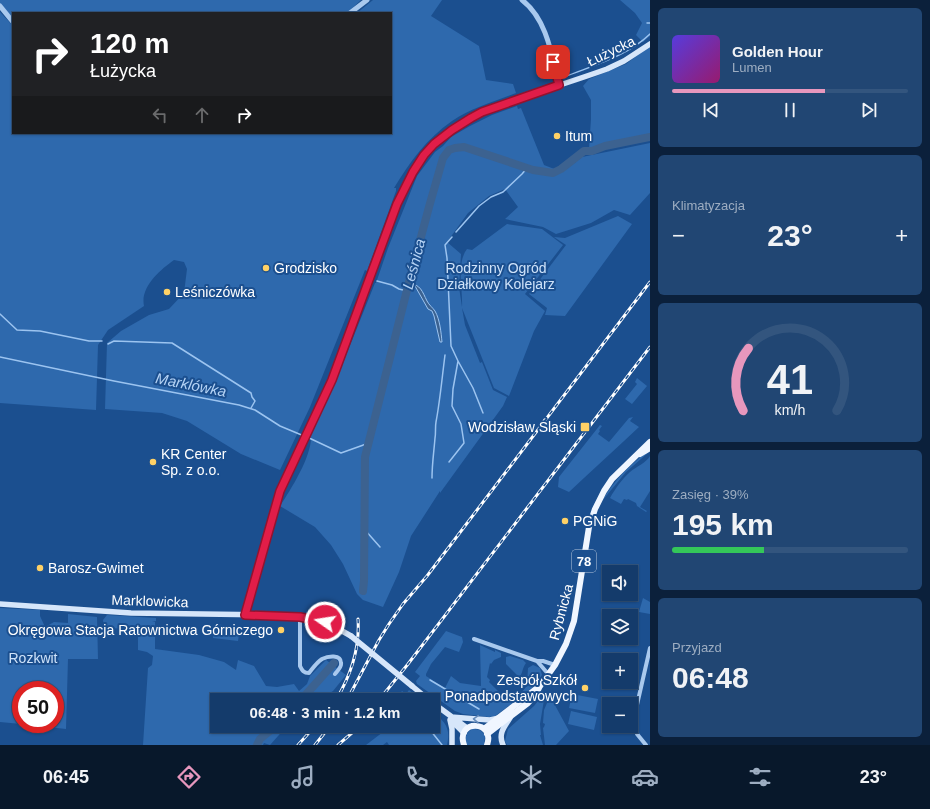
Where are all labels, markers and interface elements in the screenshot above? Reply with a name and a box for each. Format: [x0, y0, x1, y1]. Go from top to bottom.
icon: right [24, 28, 76, 80]
text: 120 m [90, 28, 169, 59]
street label: Łużycka [584, 32, 638, 69]
text: Golden Hour [732, 43, 823, 60]
pin [536, 45, 570, 79]
icon: arrive [542, 51, 564, 73]
text: Lumen [732, 60, 772, 75]
text: Łużycka [90, 61, 156, 81]
icon: previous [700, 99, 722, 121]
icon: pause [779, 99, 801, 121]
icon: next [858, 99, 880, 121]
icon: left [149, 104, 171, 126]
icon: ahead [191, 104, 213, 126]
icon: right [233, 104, 255, 126]
place label: Itum [565, 128, 592, 144]
marker: Itum [552, 131, 562, 141]
text: Klimatyzacja [672, 198, 745, 213]
text: 23° [767, 219, 813, 252]
text: − [672, 223, 685, 248]
text: + [895, 223, 908, 248]
water label: Leśnica [399, 237, 428, 291]
place label: Grodzisko [274, 260, 337, 276]
park label: Rodzinny Ogród Działkowy Kolejarz [437, 260, 555, 292]
marker: Grodzisko [261, 263, 271, 273]
place label: Leśniczówka [175, 284, 255, 300]
marker: Leśniczówka [162, 287, 172, 297]
text: 41 [767, 355, 813, 402]
water label: Marklówka [154, 369, 228, 400]
text: km/h [775, 401, 806, 417]
place label: Wodzisław Śląski [468, 418, 576, 435]
marker: Wodzisław Śląski [579, 421, 591, 433]
place label: KR Center Sp. z o.o. [161, 446, 227, 478]
marker: KR Center Sp. z o.o. [148, 457, 158, 467]
text: Zasięg · 39% [672, 487, 749, 502]
text: 195 km [672, 508, 774, 541]
place label: PGNiG [573, 513, 617, 529]
marker: PGNiG [560, 516, 570, 526]
road number: 78 [572, 550, 596, 572]
place label: Barosz-Gwimet [48, 560, 144, 576]
marker: Barosz-Gwimet [35, 563, 45, 573]
map controls [602, 565, 638, 733]
button: sound [602, 565, 638, 601]
street label: Rybnicka [546, 582, 576, 642]
street label: Marklowicka [111, 592, 189, 610]
position arrow [304, 601, 346, 643]
button: layers [602, 609, 638, 645]
place label: Okręgowa Stacja Ratownictwa Górniczego [8, 622, 273, 638]
marker: Okręgowa Stacja Ratownictwa Górniczego [276, 625, 286, 635]
text: Przyjazd [672, 640, 722, 655]
park label: Rozkwit [8, 650, 58, 666]
button: + [602, 653, 638, 689]
text: 06:48 [672, 661, 749, 694]
place label: Zespół Szkół Ponadpodstawowych [445, 672, 578, 704]
speed limit sign: 50 [12, 681, 64, 733]
marker: Zespół Szkół Ponadpodstawowych [580, 683, 590, 693]
button: − [602, 697, 638, 733]
text: 06:48 · 3 min · 1.2 km [250, 704, 400, 721]
one-way arrow [473, 715, 479, 723]
icon: directions [175, 763, 203, 791]
icon: music [289, 763, 317, 791]
icon: phone [403, 763, 431, 791]
icon: climate [517, 763, 545, 791]
icon: car [631, 763, 659, 791]
icon: filters [746, 763, 774, 791]
text: 06:45 [43, 767, 89, 787]
text: 23° [860, 767, 887, 787]

